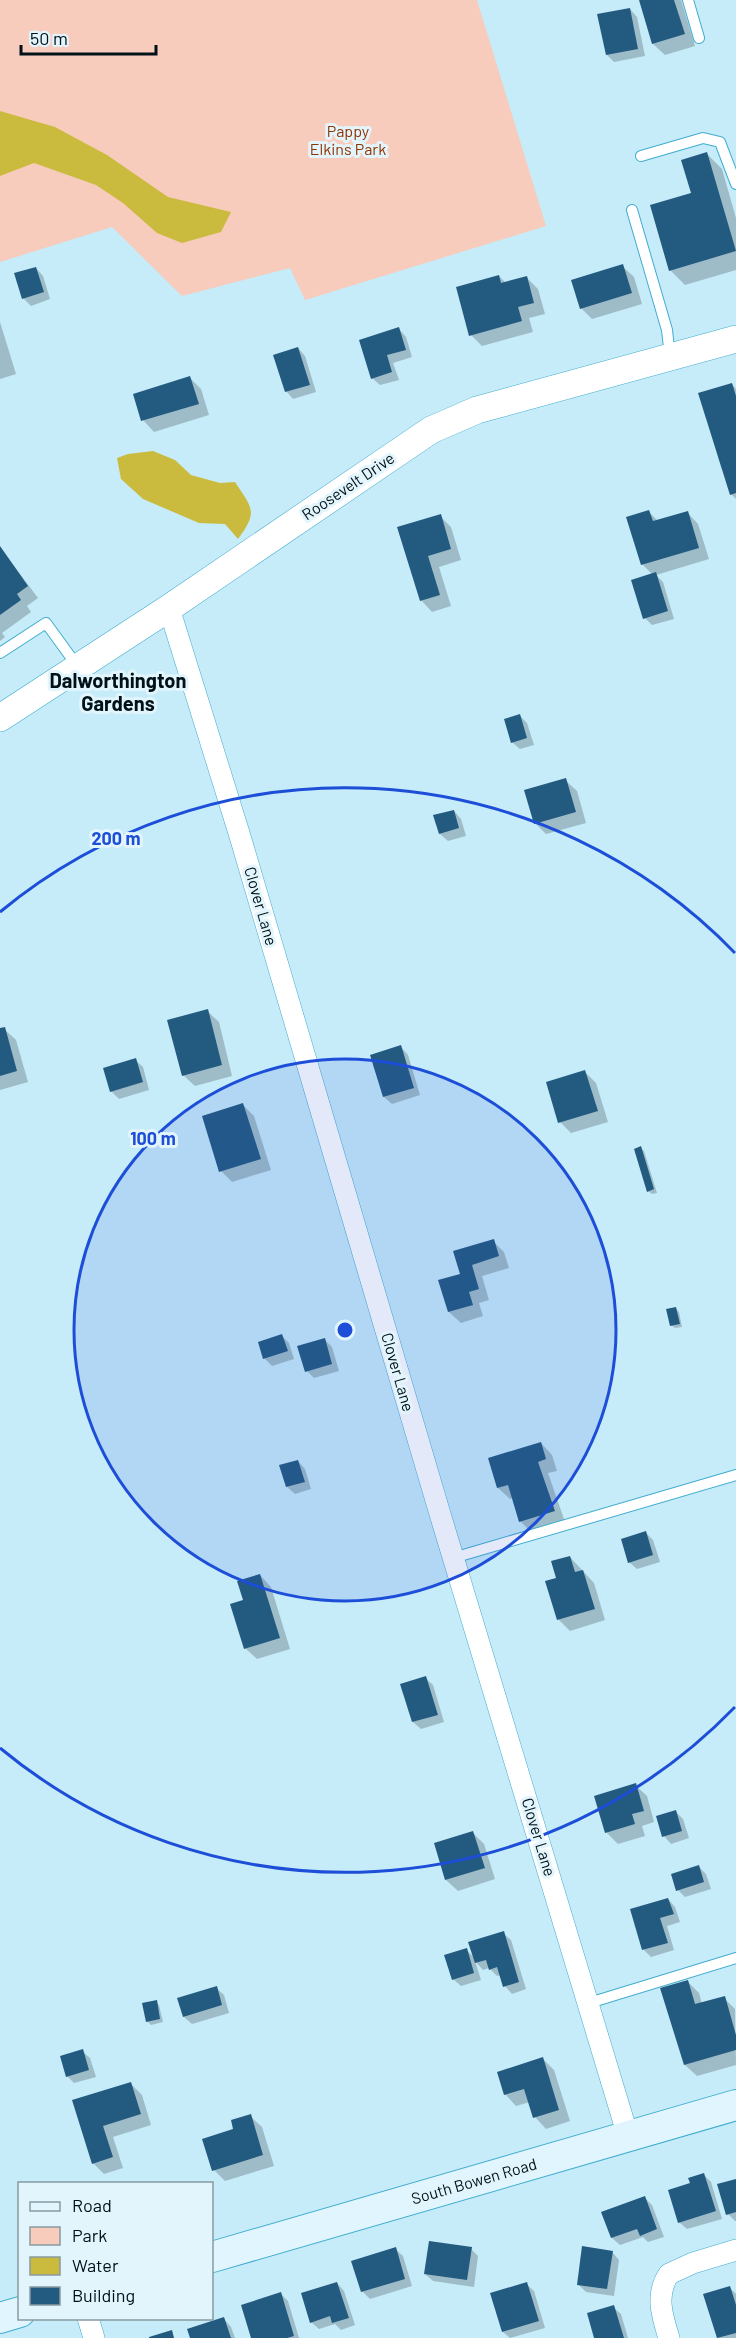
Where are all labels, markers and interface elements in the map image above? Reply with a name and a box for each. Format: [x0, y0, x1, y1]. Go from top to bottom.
scale bar [21, 18, 156, 56]
text: 50 m [30, 27, 68, 49]
park label: Pappy Elkins Park [310, 121, 386, 158]
street label: Roosevelt Drive [298, 448, 398, 523]
district label: Dalworthington Gardens [50, 668, 186, 715]
text: 200 m [91, 827, 141, 849]
street label: Clover Lane [241, 864, 282, 947]
text: 100 m [130, 1127, 176, 1149]
centre of rings [335, 1320, 355, 1340]
street label: Clover Lane [378, 1330, 419, 1413]
street label: Clover Lane [519, 1795, 560, 1878]
street label: South Bowen Road [409, 2154, 539, 2208]
legend [18, 2182, 213, 2320]
text: Road [72, 2194, 112, 2216]
text: Park [72, 2224, 107, 2246]
text: Water [72, 2254, 119, 2276]
text: Building [72, 2284, 135, 2306]

